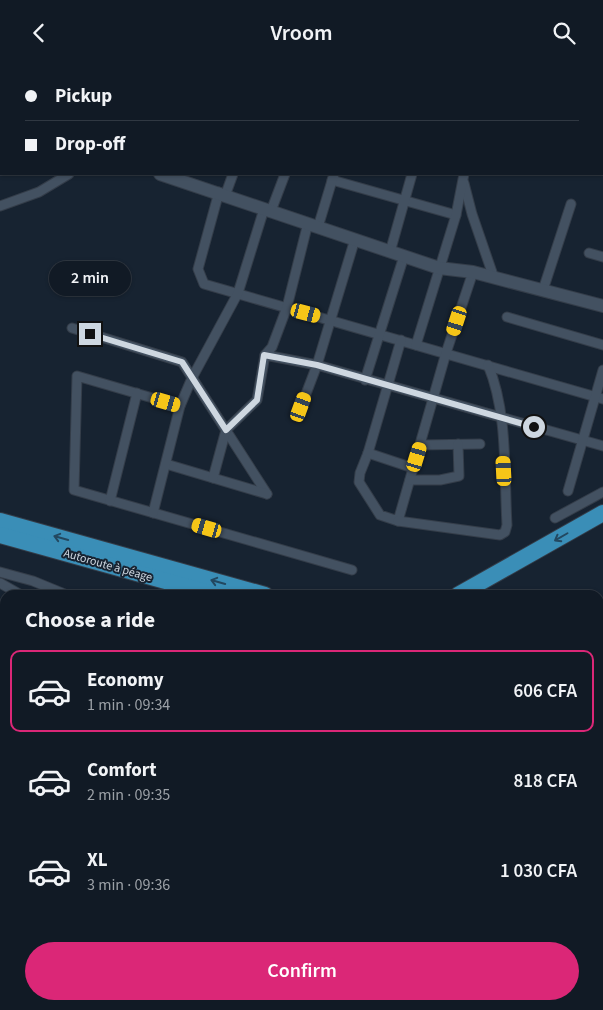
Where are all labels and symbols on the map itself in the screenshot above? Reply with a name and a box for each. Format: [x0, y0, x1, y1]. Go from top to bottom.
callout: 2 min [49, 261, 131, 297]
car [289, 302, 322, 324]
car [445, 304, 468, 338]
route end [79, 323, 101, 345]
car [288, 390, 313, 424]
car [149, 391, 182, 413]
route start [523, 416, 545, 438]
car [405, 440, 428, 474]
car [495, 456, 512, 486]
car [190, 517, 223, 539]
one-way arrow [54, 533, 70, 543]
one-way arrow [554, 533, 568, 543]
street label: Autoroute à péage [62, 545, 154, 586]
one-way arrow [210, 577, 226, 586]

